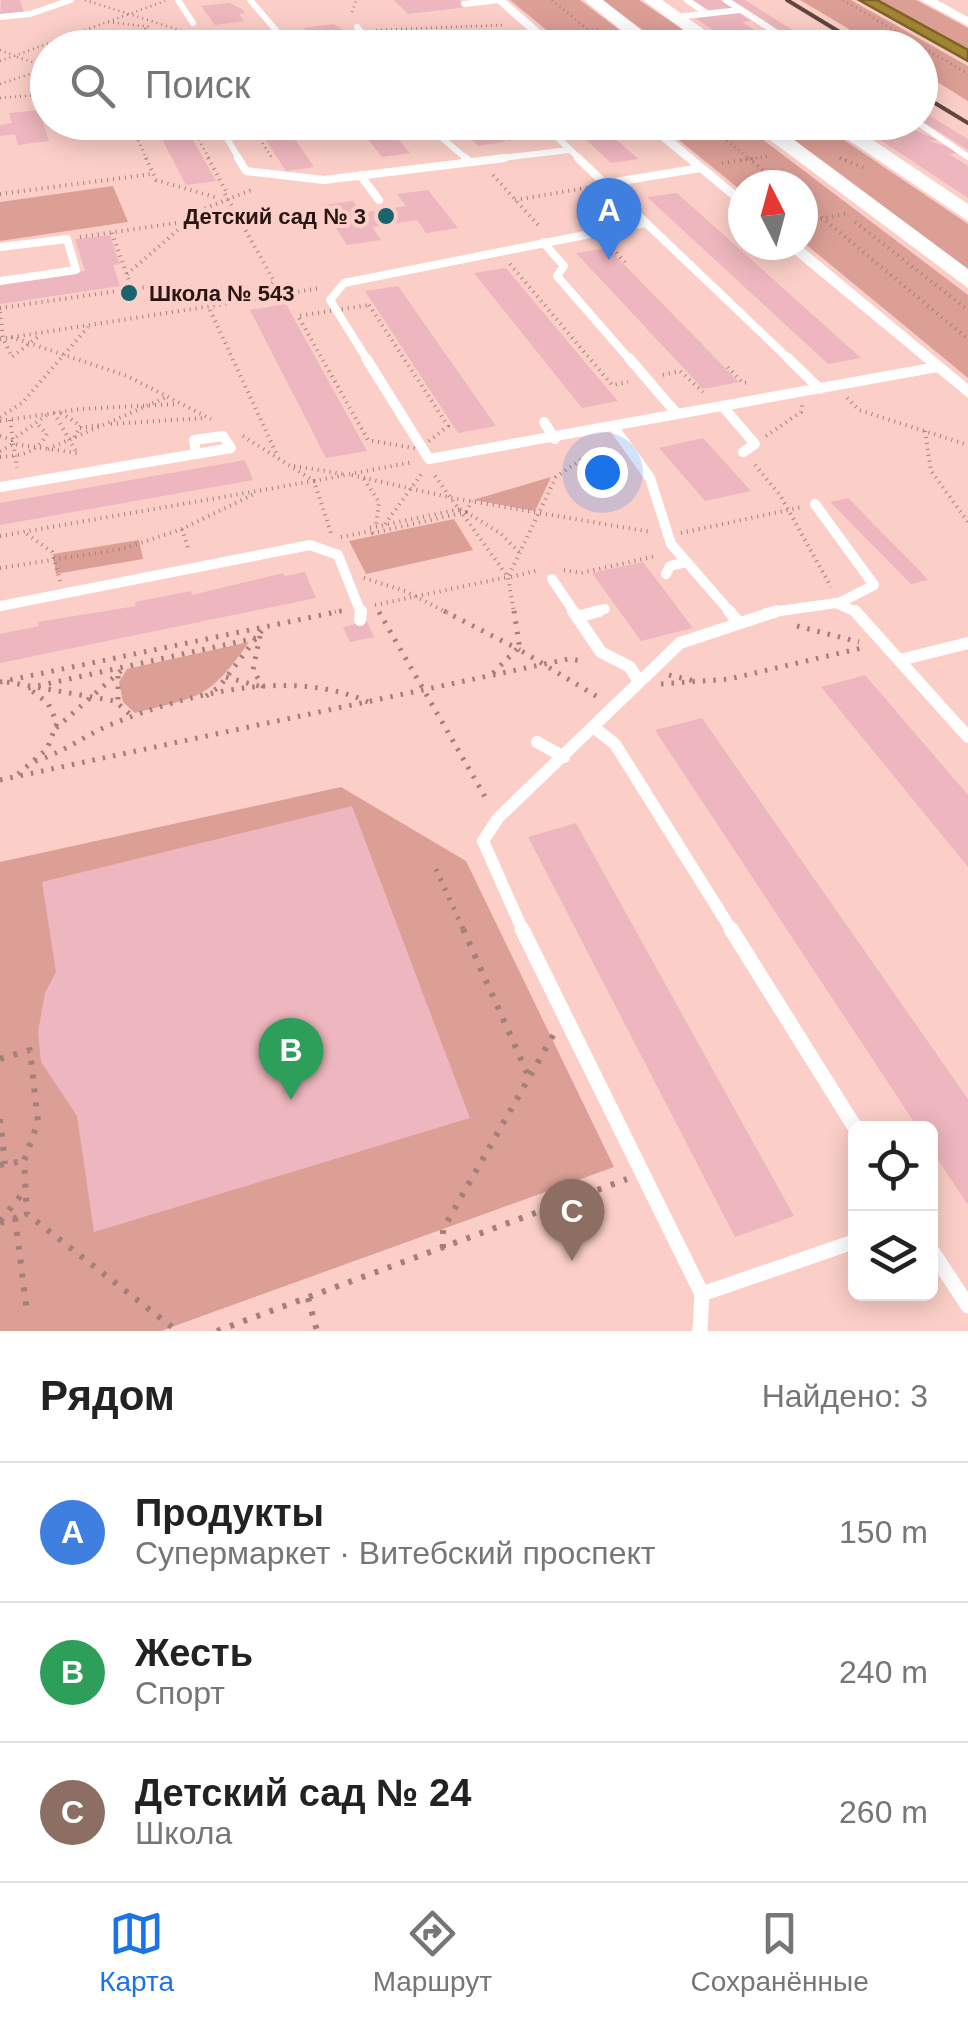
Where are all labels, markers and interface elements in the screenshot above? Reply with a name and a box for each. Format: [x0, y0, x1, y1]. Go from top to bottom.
search box [30, 30, 938, 140]
icon: search [65, 58, 120, 113]
text: Поиск [145, 64, 250, 106]
north arrow [728, 170, 818, 260]
pin: A [576, 178, 642, 260]
place label: Детский сад № 3 [184, 204, 366, 229]
marker: Детский сад № 3 [375, 205, 397, 227]
place label: Школа № 543 [149, 281, 294, 306]
marker: Школа № 543 [118, 282, 140, 304]
your location [577, 447, 628, 498]
pin: B [258, 1018, 324, 1100]
map controls [848, 1121, 938, 1301]
button: locate [848, 1121, 938, 1211]
pin: C [540, 1178, 604, 1261]
button: layers [848, 1211, 938, 1301]
text: Рядом [40, 1372, 175, 1419]
text: Найдено: 3 [762, 1378, 928, 1414]
text: Продукты [135, 1492, 324, 1534]
text: A [61, 1514, 84, 1550]
text: 150 m [839, 1514, 928, 1550]
text: Супермаркет · Витебский проспект [135, 1535, 655, 1571]
text: Жесть [135, 1632, 253, 1674]
text: B [61, 1654, 84, 1690]
text: 240 m [839, 1654, 928, 1690]
text: Спорт [135, 1675, 225, 1711]
text: Детский сад № 24 [135, 1772, 471, 1814]
text: C [61, 1794, 84, 1830]
text: 260 m [839, 1794, 928, 1830]
text: Школа [135, 1815, 232, 1851]
tab: Карта [99, 1906, 174, 1998]
tab: Маршрут [373, 1906, 492, 1998]
tab: Сохранённые [690, 1906, 869, 1998]

